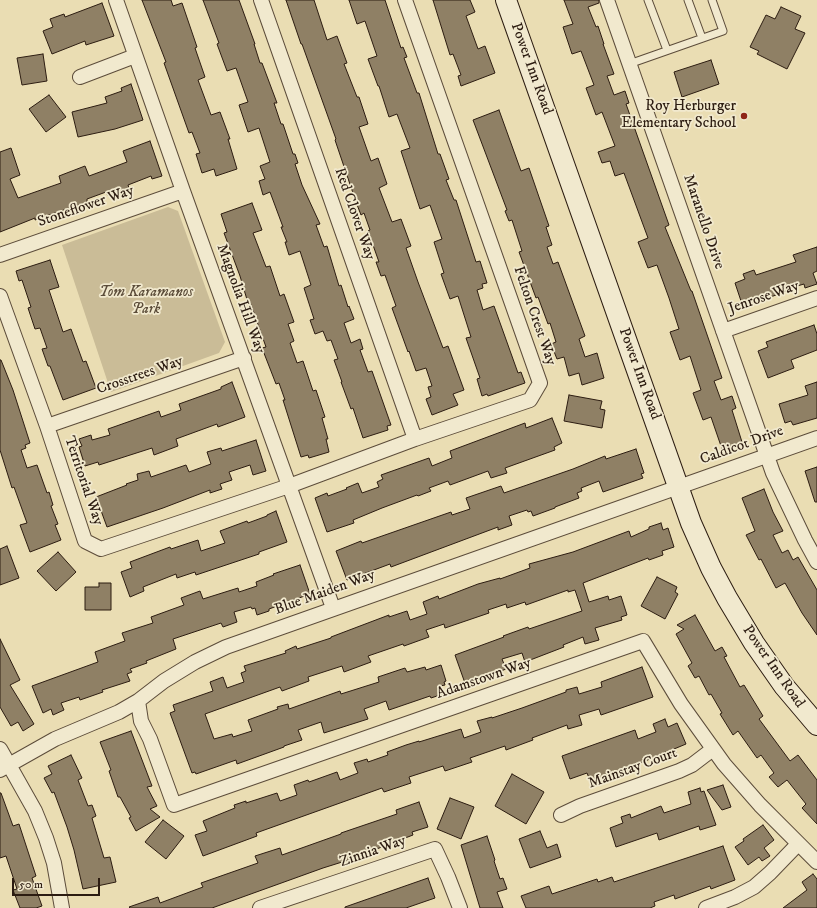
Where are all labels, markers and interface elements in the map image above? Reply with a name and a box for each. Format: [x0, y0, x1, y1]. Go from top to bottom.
street label: Power Inn Road [506, 21, 556, 117]
place label: Roy Herburger Elementary School [621, 98, 736, 133]
marker: Roy Herburger Elementary School [739, 111, 749, 121]
street label: Red Clover Way [330, 166, 378, 262]
street label: Maranello Drive [678, 172, 728, 272]
street label: Stoneflower Way [36, 182, 136, 232]
street label: Magnolia Hill Way [212, 242, 268, 356]
street label: Felton Crest Way [509, 264, 559, 368]
street label: Jenrose Way [726, 278, 802, 318]
park label: Tom Karamanos Park [99, 284, 193, 319]
street label: Power Inn Road [614, 326, 664, 422]
street label: Crosstrees Way [94, 353, 186, 399]
street label: Caldicot Drive [698, 423, 786, 469]
street label: Territorial Way [59, 434, 107, 528]
street label: Blue Maiden Way [272, 567, 378, 619]
street label: Power Inn Road [738, 622, 808, 712]
street label: Adamstown Way [434, 654, 534, 704]
street label: Mainstay Court [586, 745, 680, 793]
street label: Zinnia Way [338, 832, 408, 872]
scale bar [14, 870, 102, 896]
text: 50 m [19, 877, 43, 892]

